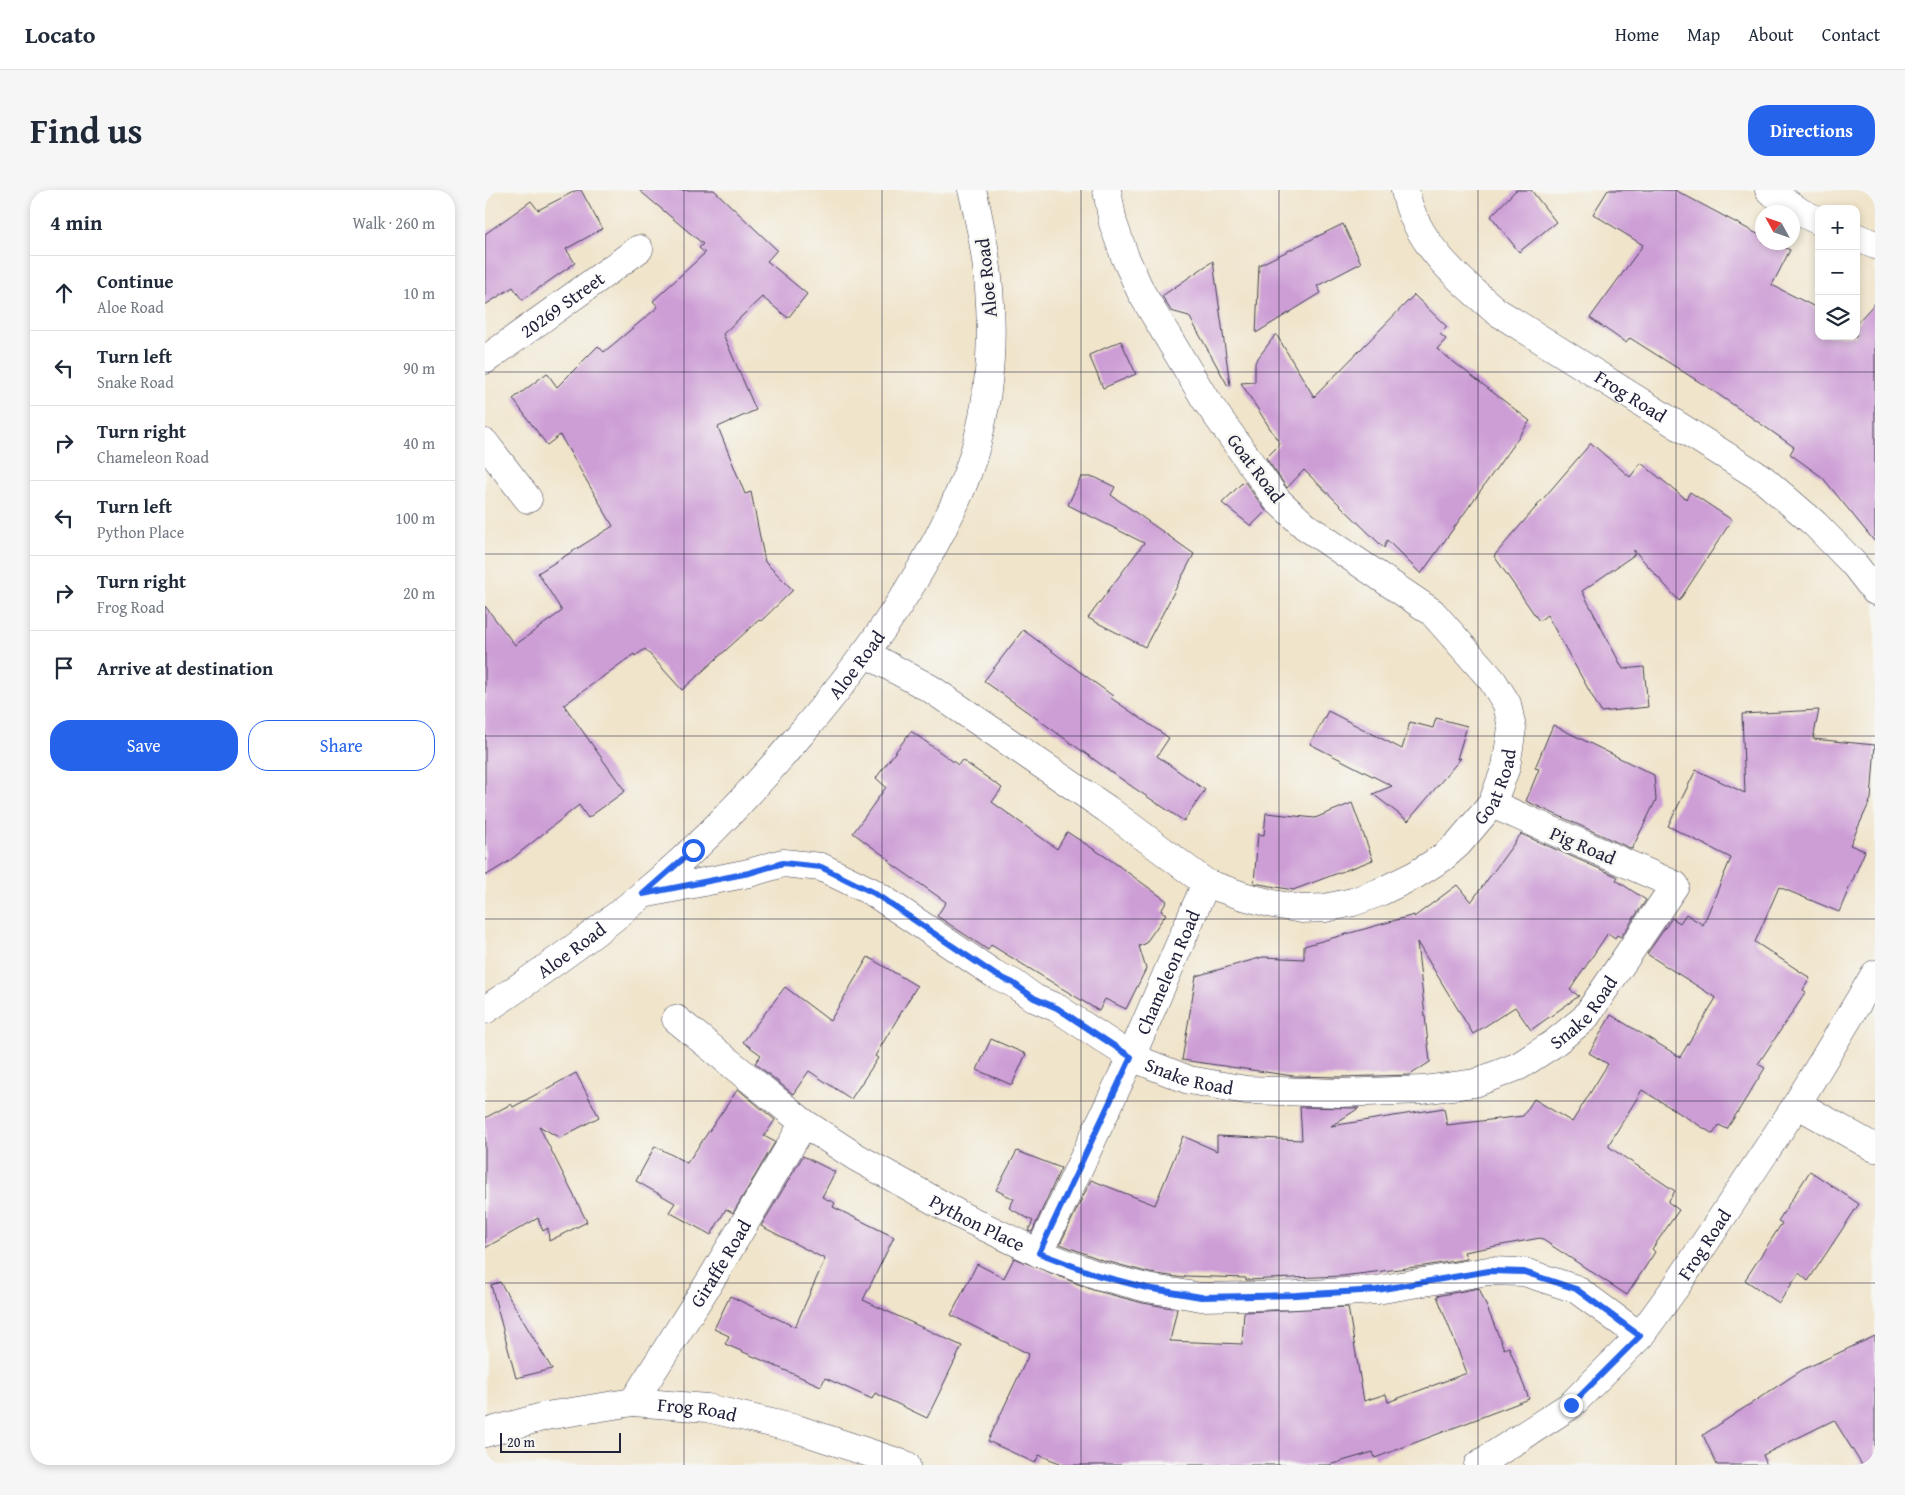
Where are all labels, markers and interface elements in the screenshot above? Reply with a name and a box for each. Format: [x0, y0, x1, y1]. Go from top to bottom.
text: Locato [25, 17, 96, 52]
text: Home [1615, 21, 1659, 48]
text: Map [1687, 21, 1720, 48]
text: About [1748, 21, 1794, 48]
text: Contact [1822, 21, 1880, 48]
text: Find us [30, 105, 143, 156]
button: Directions [1748, 105, 1875, 156]
north arrow [1755, 205, 1800, 250]
map controls [1815, 205, 1860, 340]
button: + [1815, 205, 1860, 250]
text: 4 min [50, 207, 102, 238]
text: Walk · 260 m [352, 211, 435, 235]
street label: Aloe Road [968, 236, 1004, 319]
button: − [1815, 250, 1860, 295]
street label: 20269 Street [514, 264, 610, 344]
text: Continue [97, 267, 174, 295]
icon: ahead [50, 279, 78, 307]
text: 10 m [403, 281, 435, 305]
text: Aloe Road [97, 295, 164, 319]
button: layers [1815, 295, 1860, 340]
text: Turn left [97, 342, 172, 370]
icon: left [50, 354, 78, 382]
text: 90 m [403, 356, 435, 380]
street label: Frog Road [1590, 363, 1673, 430]
text: Snake Road [97, 370, 174, 394]
text: Turn right [97, 417, 186, 445]
street label: Goat Road [1221, 427, 1292, 509]
icon: right [50, 429, 78, 457]
text: 40 m [403, 431, 435, 455]
text: Chameleon Road [97, 445, 209, 469]
text: Turn left [97, 492, 172, 520]
icon: left [50, 504, 78, 532]
text: 100 m [395, 506, 435, 530]
text: Python Place [97, 520, 184, 544]
text: Turn right [97, 567, 186, 595]
icon: right [50, 579, 78, 607]
text: 20 m [403, 581, 435, 605]
text: Frog Road [97, 595, 164, 619]
street label: Aloe Road [821, 624, 892, 705]
icon: arrive [50, 654, 78, 682]
text: Arrive at destination [97, 654, 273, 682]
button: Save [50, 720, 238, 771]
button: Share [248, 720, 435, 771]
street label: Goat Road [1467, 746, 1523, 830]
street label: Pig Road [1546, 819, 1621, 872]
route start [682, 839, 705, 862]
street label: Chameleon Road [1128, 905, 1207, 1039]
street label: Aloe Road [531, 915, 612, 985]
street label: Snake Road [1543, 969, 1624, 1056]
street label: Snake Road [1141, 1050, 1237, 1102]
street label: Python Place [924, 1187, 1030, 1258]
street label: Frog Road [1670, 1203, 1738, 1285]
street label: Giraffe Road [683, 1213, 758, 1313]
street label: Frog Road [656, 1390, 741, 1429]
route end [1560, 1394, 1583, 1417]
scale bar [500, 1430, 621, 1453]
text: 20 m [507, 1432, 535, 1452]

